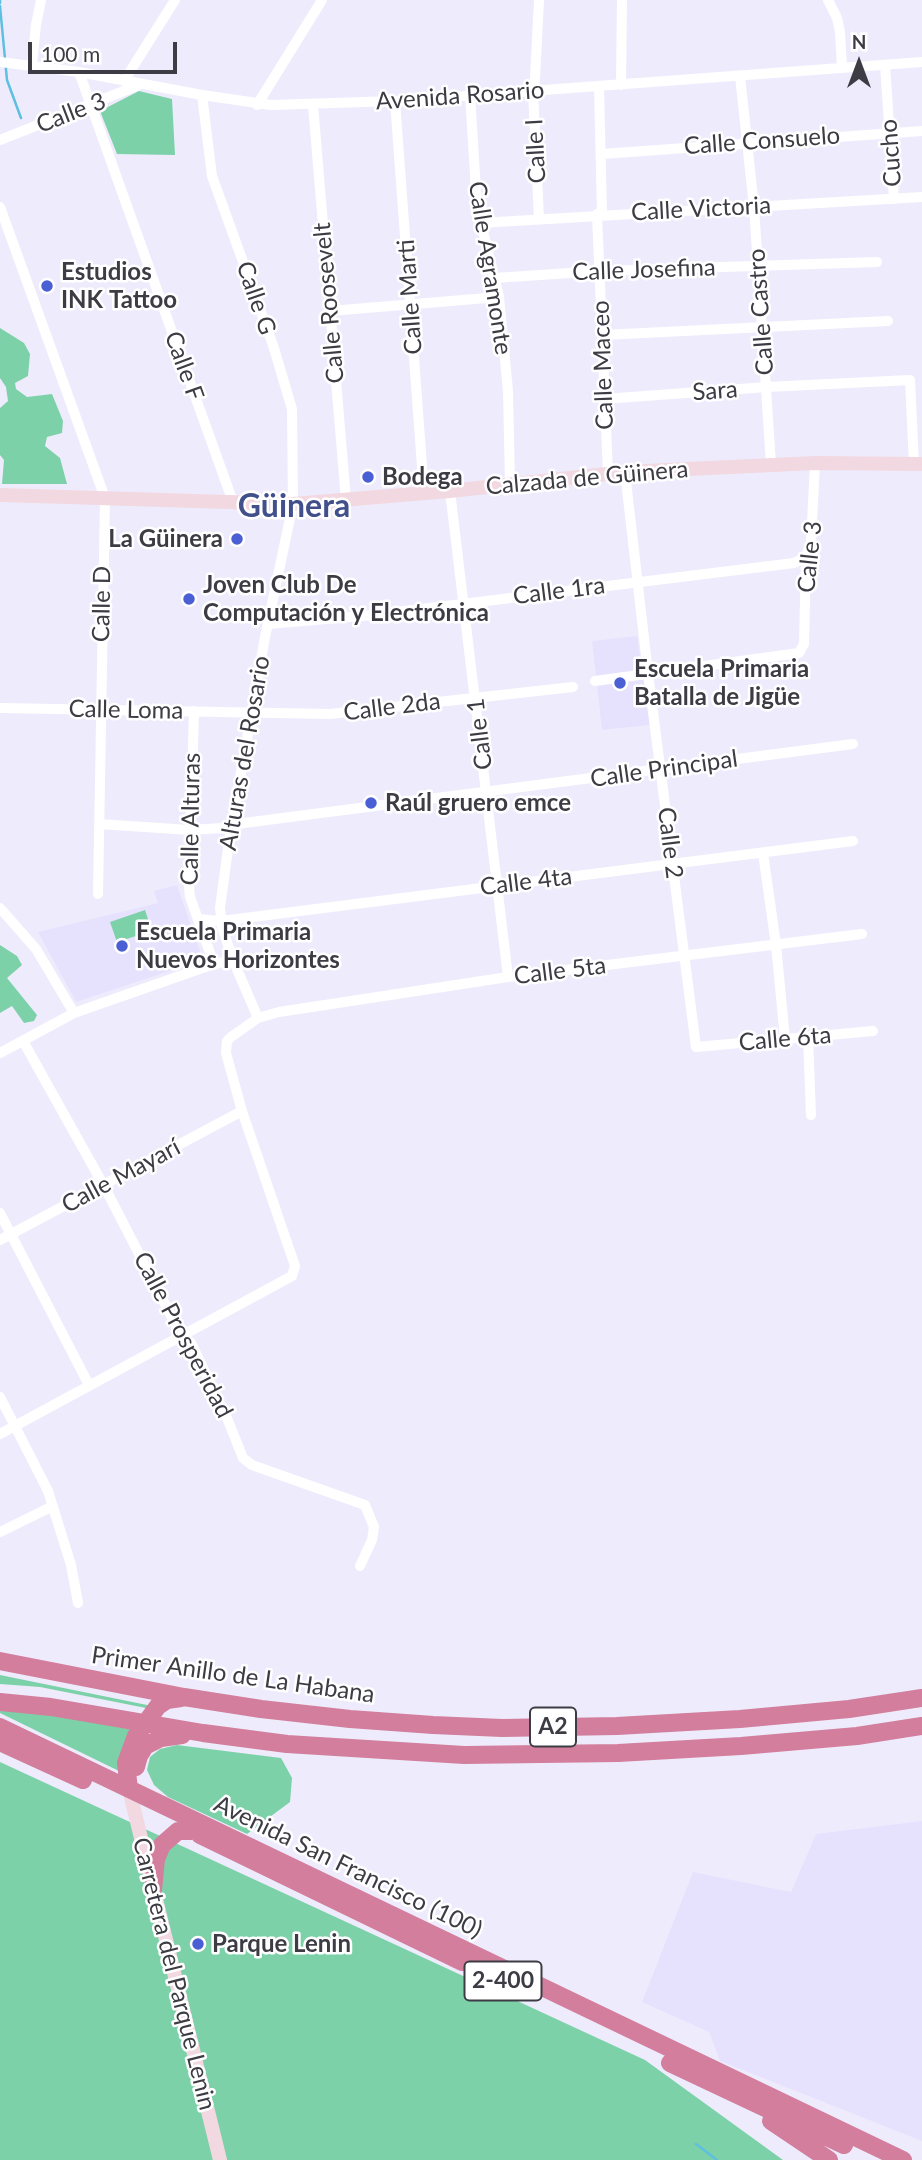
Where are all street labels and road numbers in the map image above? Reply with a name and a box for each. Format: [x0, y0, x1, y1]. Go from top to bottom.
street label: Avenida Rosario [375, 76, 545, 116]
street label: Calle 3 [32, 87, 110, 139]
street label: Calle I [520, 118, 552, 184]
street label: Cucho [874, 118, 908, 188]
street label: Calle Consuelo [683, 121, 841, 161]
street label: Calle Agramonte [462, 179, 518, 357]
street label: Calle Victoria [630, 191, 772, 227]
street label: Calle Roosevelt [308, 221, 350, 385]
street label: Calle Marti [392, 238, 428, 356]
street label: Calle Castro [742, 248, 780, 376]
street label: Calle Josefina [572, 253, 716, 287]
street label: Calle G [230, 258, 282, 338]
street label: Calle Maceo [586, 300, 620, 430]
street label: Calle F [158, 327, 210, 405]
street label: Sara [691, 375, 739, 407]
street label: Calzada de Güinera [485, 455, 689, 501]
street label: Calle 3 [792, 520, 828, 594]
street label: Calle D [87, 566, 117, 642]
street label: Calle 1ra [511, 571, 607, 611]
street label: Alturas del Rosario [214, 653, 276, 853]
street label: Calle 2da [342, 687, 442, 727]
street label: Calle Loma [68, 695, 184, 725]
street label: Calle 1 [461, 697, 499, 771]
street label: Calle Principal [588, 744, 740, 794]
street label: Calle Alturas [175, 752, 207, 886]
street label: Calle 2 [651, 806, 689, 880]
street label: Calle 4ta [478, 862, 574, 902]
street label: Calle 5ta [512, 951, 608, 991]
street label: Calle 6ta [738, 1021, 832, 1057]
street label: Calle Mayarí [57, 1133, 185, 1219]
street label: Calle Prosperidad [127, 1247, 239, 1423]
street label: Primer Anillo de La Habana [90, 1641, 376, 1709]
road number: A2 [530, 1708, 576, 1746]
street label: Avenida San Francisco (100) [209, 1789, 487, 1945]
street label: Carretera del Parque Lenin [126, 1835, 222, 2113]
road number: 2-400 [464, 1962, 542, 2000]

